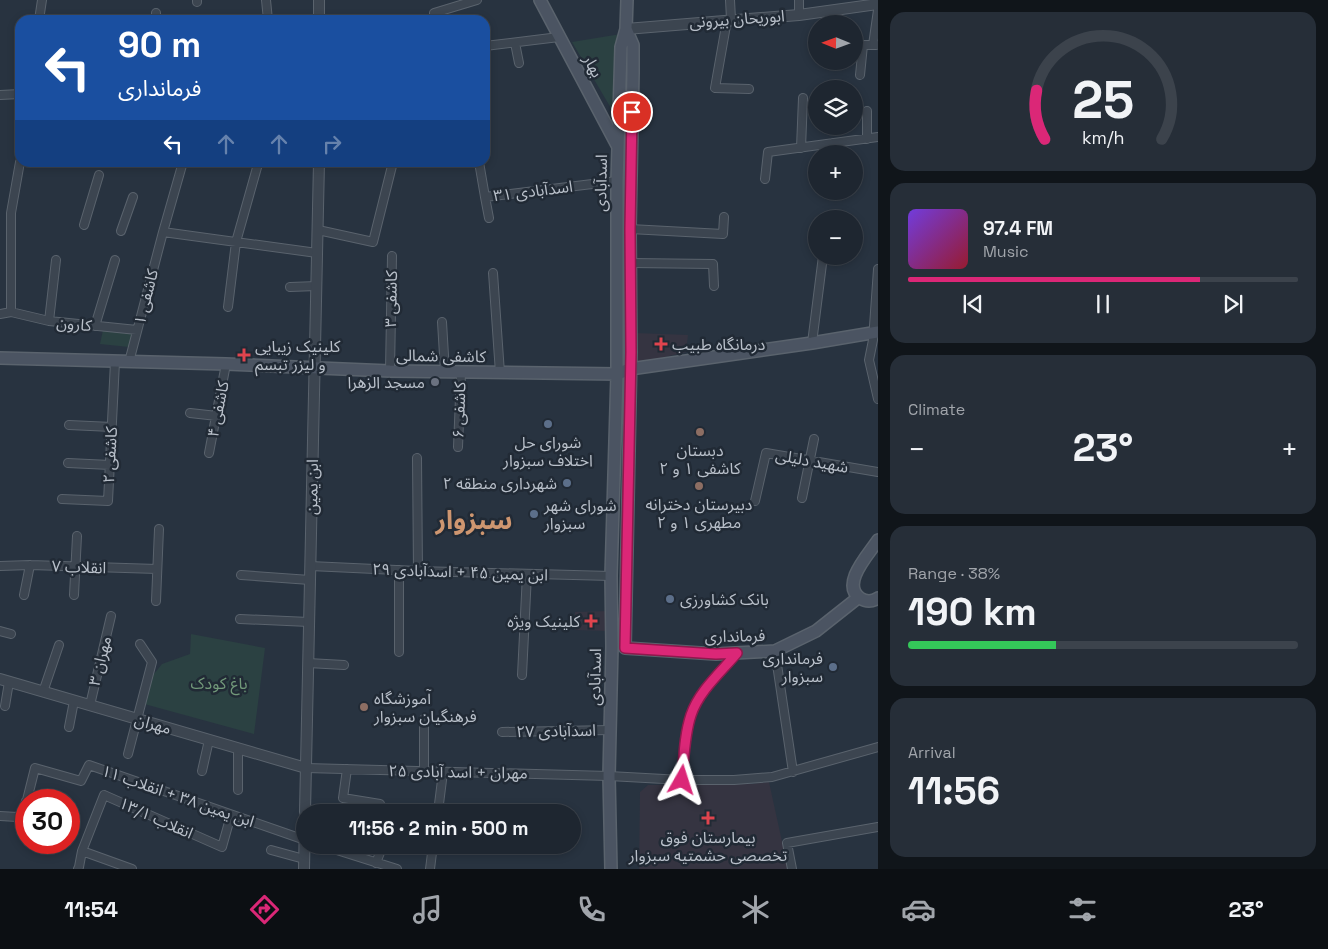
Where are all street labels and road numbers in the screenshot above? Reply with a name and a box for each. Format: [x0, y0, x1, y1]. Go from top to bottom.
street label: ابوریحان بیرونی [689, 5, 785, 33]
street label: بهار [578, 50, 608, 81]
street label: اسدآبادی [590, 154, 612, 212]
street label: اسدآبادی ۳۱ [492, 176, 574, 206]
street label: کاشفی ۱ [129, 267, 163, 327]
street label: کاشفی ۳ [380, 270, 402, 328]
street label: کارون [55, 312, 93, 336]
street label: کاشفی شمالی [396, 345, 487, 367]
street label: کاشفی ۴ [202, 379, 234, 439]
street label: کاشفی ۶ [448, 381, 470, 439]
street label: کاشفی ۲ [98, 426, 122, 484]
street label: شهید دلیلی [774, 444, 850, 478]
street label: ابن یمین [301, 459, 323, 515]
street label: انقلاب ۷ [51, 556, 107, 578]
street label: ابن یمین ۴۵ + اسدآبادی ۲۹ [372, 558, 548, 586]
street label: فرمانداری [705, 625, 765, 647]
street label: مهران ۳ [84, 634, 116, 688]
street label: اسدآبادی [584, 648, 606, 706]
street label: مهران [132, 709, 174, 739]
street label: اسدآبادی ۲۷ [516, 720, 596, 742]
street label: ابن یمین ۳۸ + انقلاب ۱۱ [99, 760, 257, 832]
street label: مهران + اسد آبادی ۲۵ [388, 760, 528, 784]
street label: انقلاب ۱۳/۱ [116, 792, 196, 844]

